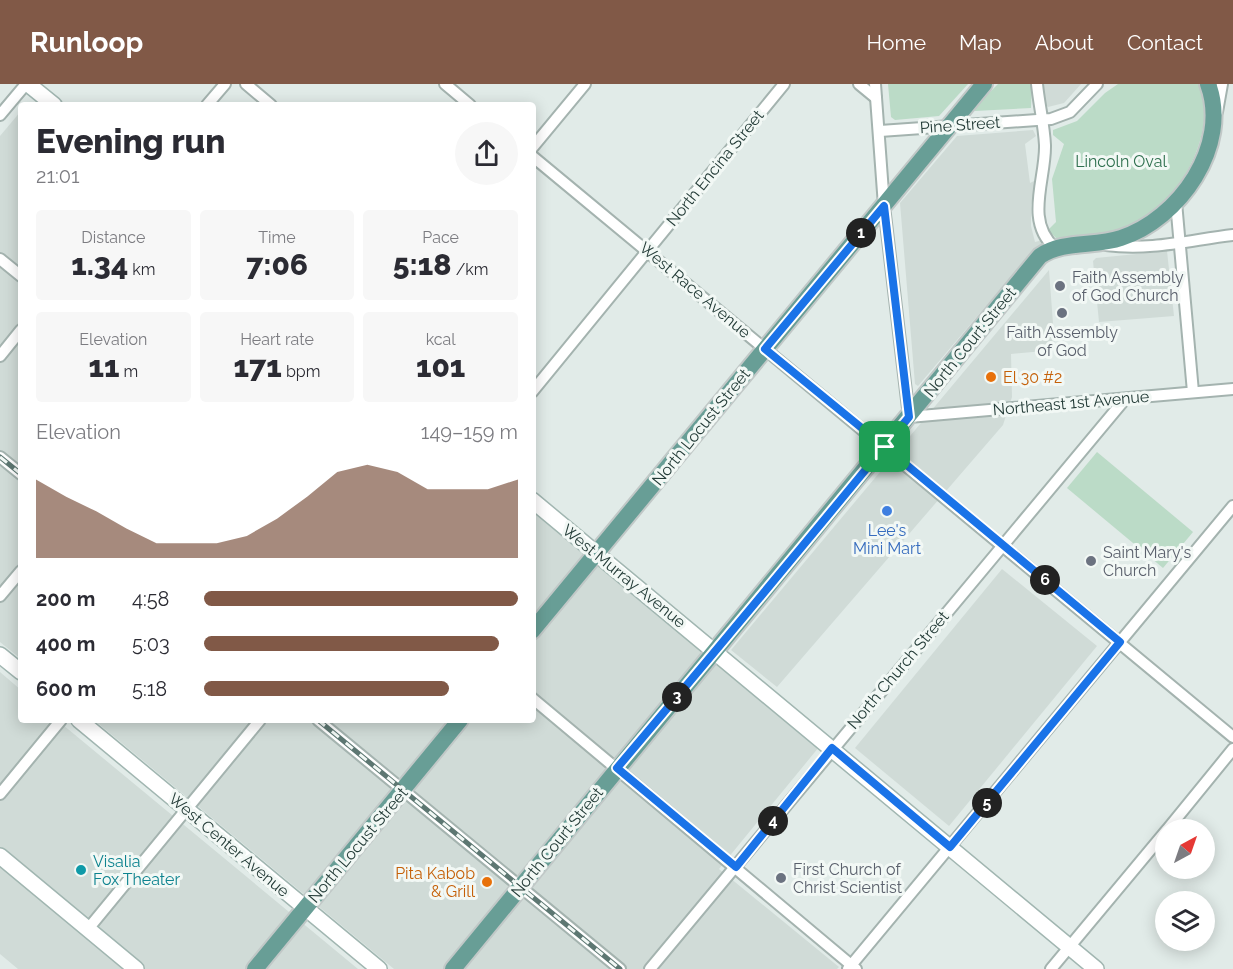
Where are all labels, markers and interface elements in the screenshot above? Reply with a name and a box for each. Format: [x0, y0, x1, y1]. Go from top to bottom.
text: Runloop [30, 26, 143, 59]
text: Home [867, 30, 926, 55]
text: Map [959, 30, 1002, 55]
text: About [1035, 30, 1094, 55]
text: Contact [1127, 30, 1203, 55]
street label: North Encina Street [662, 106, 768, 230]
street label: Pine Street [919, 113, 1001, 137]
text: Evening run [36, 122, 226, 161]
button: share [455, 122, 518, 185]
park label: Lincoln Oval [1075, 152, 1167, 171]
text: 21:01 [36, 164, 80, 188]
pin: 1 [846, 218, 876, 248]
text: 1 [857, 223, 865, 242]
text: Distance [81, 228, 145, 247]
text: Time [258, 228, 296, 247]
text: Pace [422, 228, 459, 247]
street label: West Race Avenue [636, 238, 754, 342]
text: 1.34 [71, 247, 128, 282]
text: 7:06 [246, 247, 308, 282]
text: 5:18 [393, 247, 452, 282]
text: km [128, 260, 156, 279]
text: /km [452, 260, 488, 279]
place label: Faith Assembly of God Church [1072, 268, 1184, 305]
marker: Faith Assembly of God Church [1053, 279, 1067, 293]
street label: North Court Street [920, 283, 1020, 401]
marker: Faith Assembly of God [1055, 306, 1069, 320]
place label: Faith Assembly of God [1006, 323, 1118, 360]
text: Elevation [79, 330, 147, 349]
text: Heart rate [240, 330, 314, 349]
text: kcal [426, 330, 456, 349]
text: 11 [88, 349, 119, 384]
text: 171 [234, 349, 282, 384]
text: 101 [416, 349, 465, 384]
text: m [119, 362, 138, 381]
text: bpm [282, 362, 320, 381]
street label: North Locust Street [648, 364, 754, 489]
place label: El 30 #2 [1003, 368, 1062, 387]
marker: El 30 #2 [984, 370, 998, 384]
street label: Northeast 1st Avenue [992, 387, 1150, 419]
text: Elevation [36, 420, 121, 444]
text: 149–159 m [421, 420, 518, 444]
pin [859, 421, 910, 472]
icon: arrive [868, 430, 901, 463]
marker: Lee's Mini Mart [880, 504, 894, 518]
street label: West Murray Avenue [558, 520, 690, 632]
place label: Lee's Mini Mart [853, 521, 922, 558]
place label: Saint Mary's Church [1103, 543, 1192, 580]
marker: Saint Mary's Church [1084, 554, 1098, 568]
pin: 6 [1030, 565, 1060, 595]
text: 6 [1040, 570, 1050, 589]
text: 200 m [36, 587, 95, 611]
text: 4:58 [132, 587, 169, 611]
street label: North Church Street [843, 607, 953, 733]
text: 400 m [36, 632, 95, 656]
text: 5:03 [132, 632, 170, 656]
text: 600 m [36, 677, 96, 701]
text: 5:18 [132, 677, 167, 701]
pin: 3 [662, 682, 692, 712]
text: 3 [673, 687, 681, 706]
street label: North Locust Street [304, 783, 412, 906]
street label: North Court Street [507, 783, 607, 901]
pin: 5 [972, 788, 1002, 818]
street label: West Center Avenue [165, 789, 293, 901]
text: 5 [983, 793, 991, 812]
pin: 4 [758, 806, 788, 836]
text: 4 [768, 811, 778, 830]
north arrow [1155, 819, 1215, 879]
map controls [1155, 819, 1215, 951]
place label: Visalia Fox Theater [93, 852, 180, 889]
place label: First Church of Christ Scientist [793, 860, 903, 897]
marker: Visalia Fox Theater [74, 863, 88, 877]
place label: Pita Kabob & Grill [395, 864, 476, 901]
marker: First Church of Christ Scientist [774, 871, 788, 885]
marker: Pita Kabob & Grill [480, 875, 494, 889]
button: layers [1155, 891, 1215, 951]

